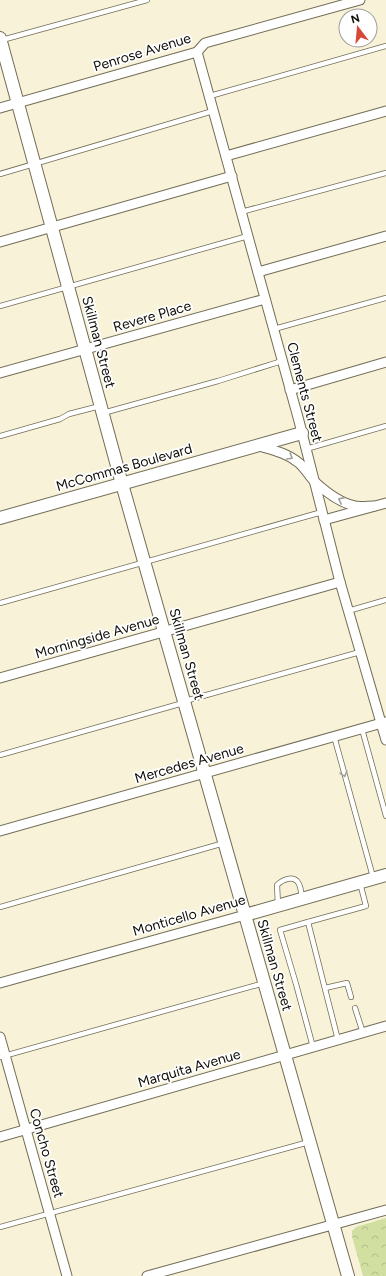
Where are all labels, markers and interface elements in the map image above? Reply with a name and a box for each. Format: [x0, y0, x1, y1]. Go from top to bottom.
north arrow [338, 8, 378, 48]
text: N [349, 11, 361, 26]
street label: Penrose Avenue [91, 29, 193, 75]
street label: Skillman Street [78, 294, 119, 390]
street label: Revere Place [111, 297, 193, 336]
street label: Clements Street [283, 340, 326, 444]
street label: McCommas Boulevard [54, 440, 194, 495]
one-way arrow [286, 453, 293, 460]
one-way arrow [338, 497, 346, 505]
street label: Skillman Street [165, 606, 208, 702]
street label: Morningside Avenue [33, 611, 161, 662]
street label: Mercedes Avenue [133, 740, 246, 787]
one-way arrow [339, 770, 348, 777]
street label: Monticello Avenue [131, 891, 248, 940]
street label: Skillman Street [253, 917, 296, 1013]
street label: Marquita Avenue [136, 1046, 243, 1091]
street label: Concho Street [26, 1106, 67, 1200]

